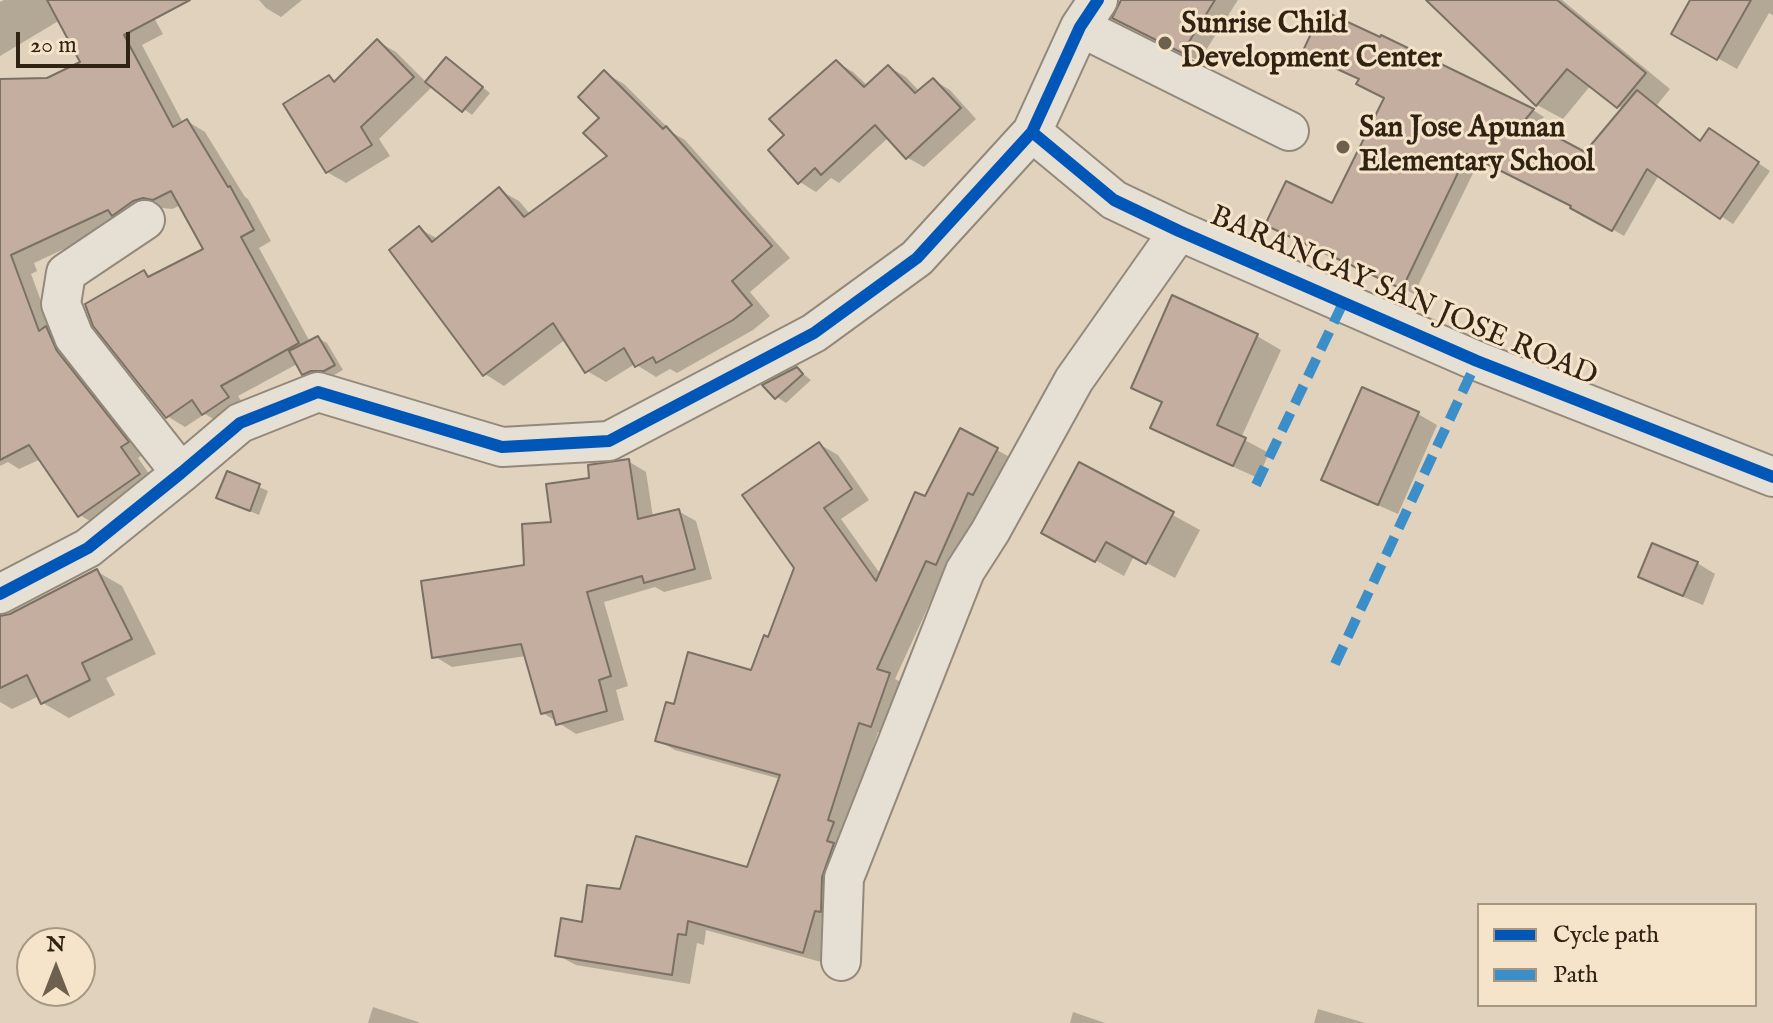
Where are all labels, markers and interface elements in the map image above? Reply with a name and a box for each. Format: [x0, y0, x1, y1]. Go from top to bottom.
place label: Sunrise Child Development Center [1181, 8, 1442, 78]
scale bar [20, 16, 134, 66]
text: 20 m [30, 30, 77, 61]
marker: Sunrise Child Development Center [1156, 34, 1174, 52]
place label: San Jose Apunan Elementary School [1359, 112, 1595, 182]
marker: San Jose Apunan Elementary School [1334, 138, 1352, 156]
street label: BARANGAY SAN JOSE ROAD [1204, 200, 1602, 396]
legend [1477, 903, 1757, 1007]
text: Cycle path [1553, 920, 1659, 951]
north arrow [16, 927, 96, 1007]
text: N [46, 931, 66, 959]
text: Path [1553, 960, 1598, 991]

